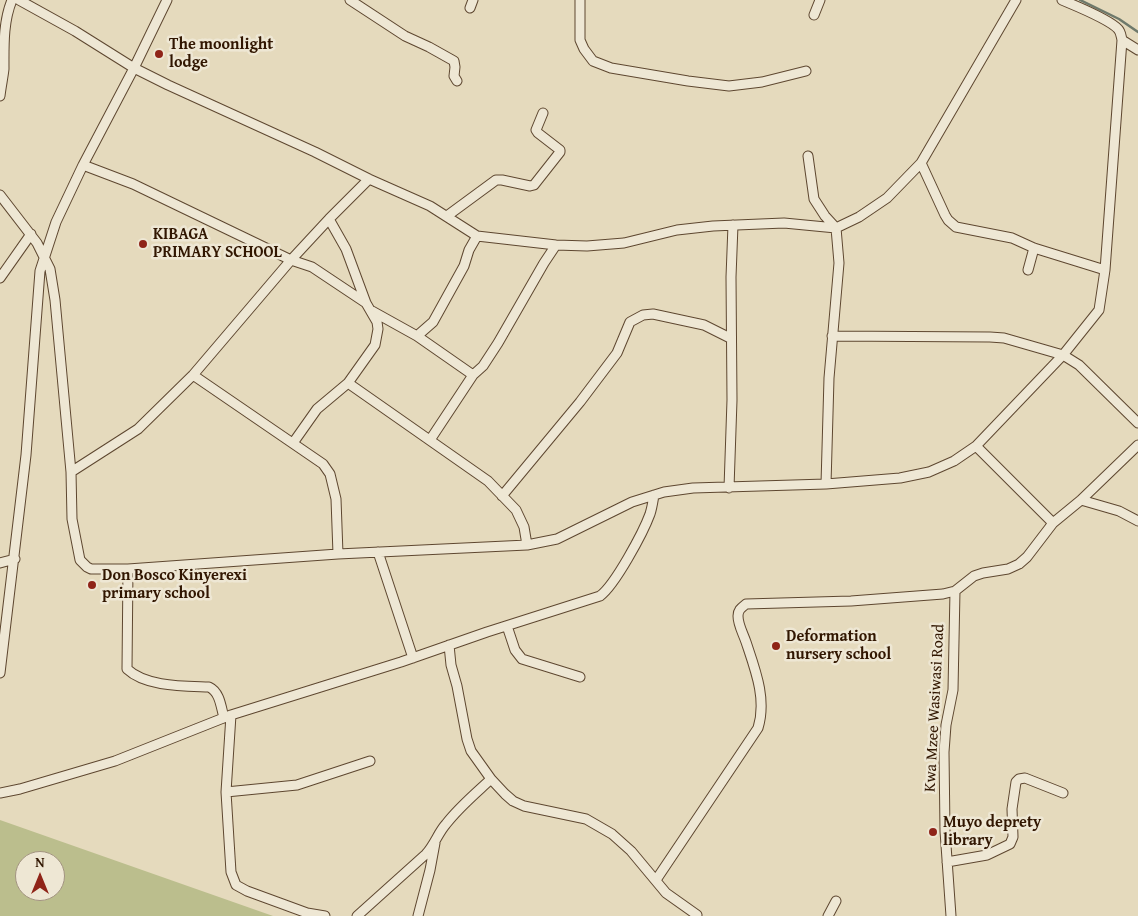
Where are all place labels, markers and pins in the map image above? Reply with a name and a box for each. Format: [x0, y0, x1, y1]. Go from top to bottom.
place label: The moonlight lodge [169, 35, 273, 73]
marker: The moonlight lodge [153, 48, 165, 60]
place label: KIBAGA PRIMARY SCHOOL [153, 225, 282, 263]
marker: KIBAGA PRIMARY SCHOOL [137, 238, 149, 250]
place label: Don Bosco Kinyerexi primary school [102, 566, 247, 604]
marker: Don Bosco Kinyerexi primary school [86, 579, 98, 591]
place label: Deformation nursery school [786, 627, 891, 665]
marker: Deformation nursery school [770, 640, 782, 652]
place label: Muyo deprety library [943, 813, 1041, 851]
marker: Muyo deprety library [927, 826, 939, 838]

